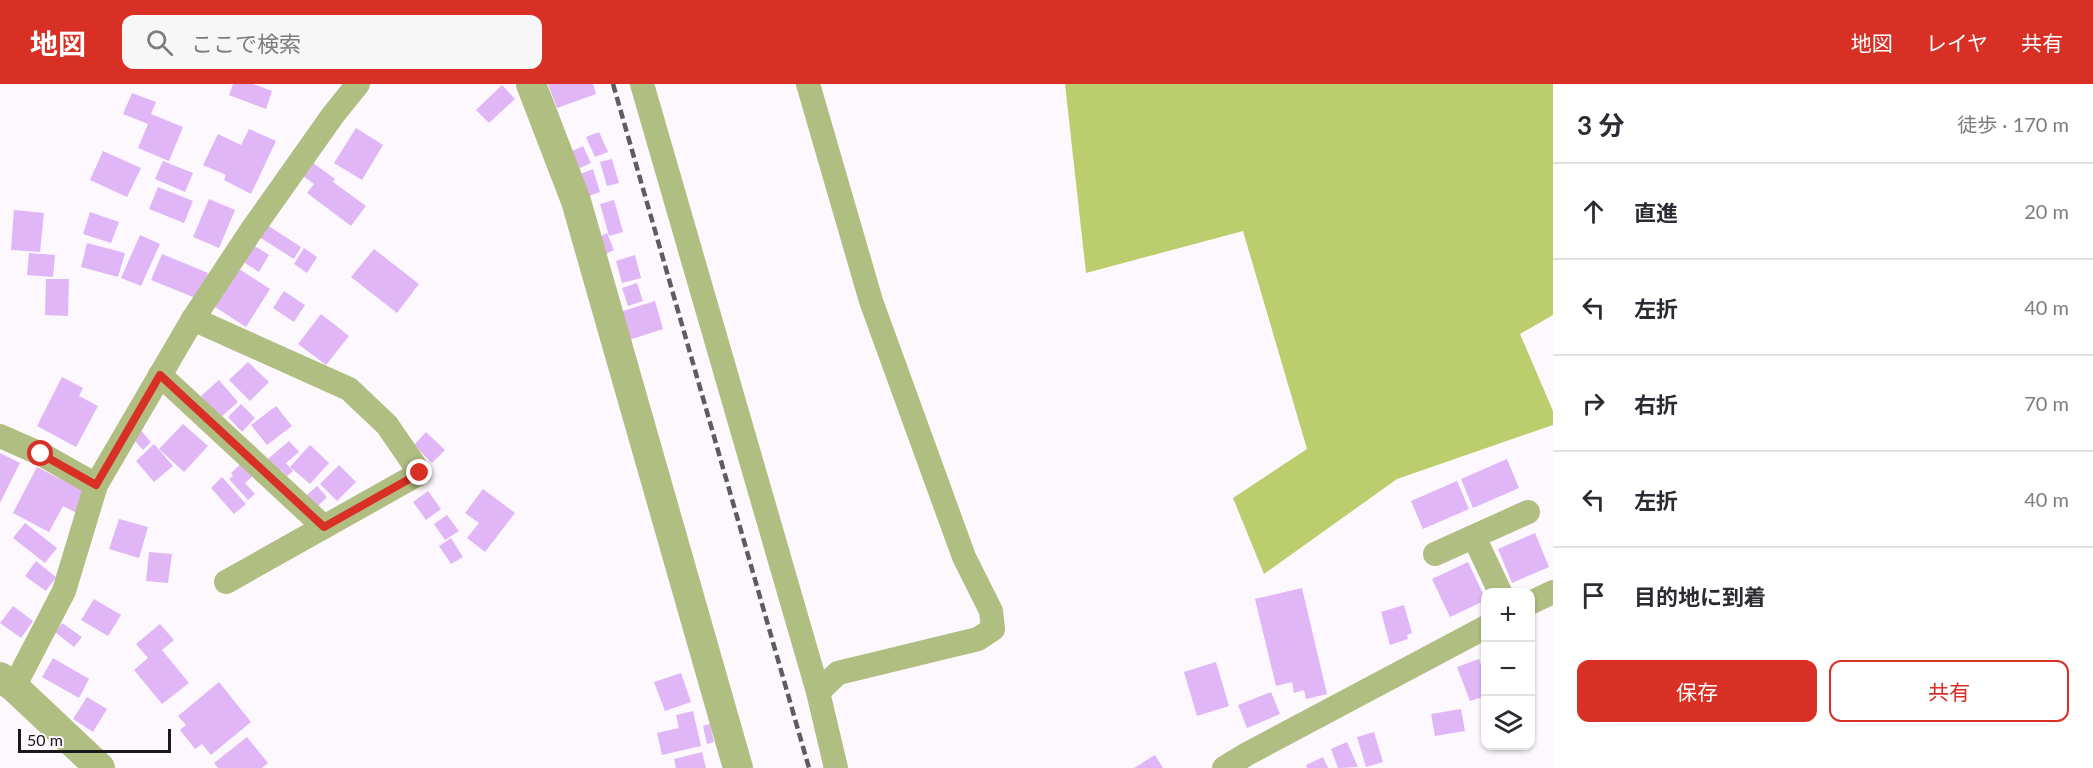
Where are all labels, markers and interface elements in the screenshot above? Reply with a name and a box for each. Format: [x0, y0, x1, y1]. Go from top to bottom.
search box [122, 15, 542, 69]
text: 地図 [30, 26, 86, 60]
icon: search [143, 26, 176, 59]
text: ここで検索 [191, 30, 301, 57]
text: 地図 [1851, 30, 1893, 55]
text: レイヤ [1926, 30, 1988, 55]
text: 共有 [2021, 30, 2063, 55]
text: 3 分 [1577, 109, 1624, 141]
text: 徒歩 · 170 m [1957, 112, 2069, 136]
icon: ahead [1577, 195, 1610, 228]
text: 直進 [1634, 199, 1678, 226]
text: 20 m [2024, 199, 2069, 223]
icon: left [1577, 291, 1610, 324]
text: 左折 [1634, 295, 1678, 322]
text: 40 m [2024, 295, 2069, 319]
icon: right [1577, 387, 1610, 420]
text: 右折 [1634, 391, 1678, 418]
text: 70 m [2024, 391, 2069, 415]
route start [27, 440, 53, 466]
route end [406, 459, 432, 485]
icon: left [1577, 483, 1610, 516]
text: 左折 [1634, 487, 1678, 514]
text: 40 m [2024, 487, 2069, 511]
icon: arrive [1577, 579, 1610, 612]
text: 目的地に到着 [1634, 583, 1766, 610]
map controls [1481, 588, 1535, 750]
button: + [1481, 588, 1535, 642]
button: − [1481, 642, 1535, 696]
button: 保存 [1577, 660, 1817, 722]
button: 共有 [1829, 660, 2069, 722]
button: layers [1481, 696, 1535, 750]
scale bar [18, 726, 171, 754]
text: 50 m [27, 730, 63, 749]

